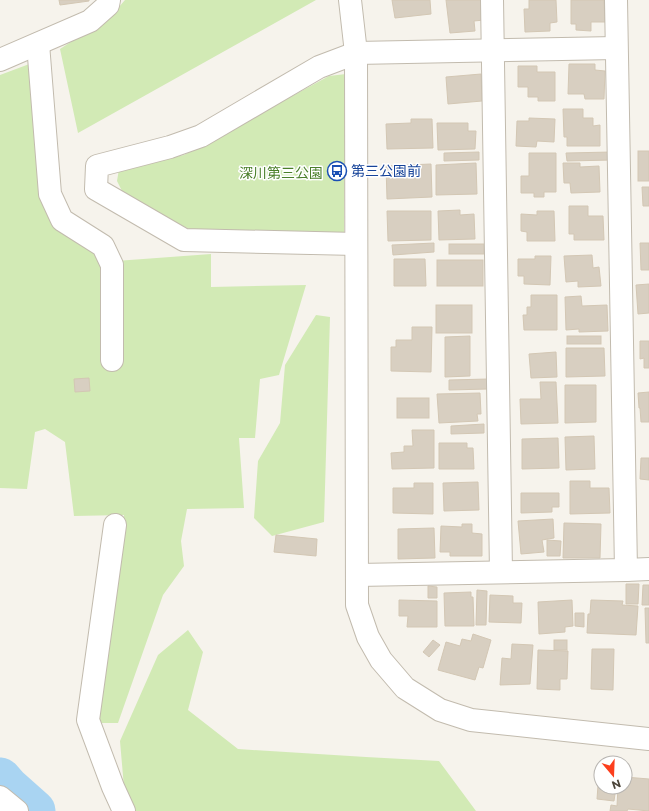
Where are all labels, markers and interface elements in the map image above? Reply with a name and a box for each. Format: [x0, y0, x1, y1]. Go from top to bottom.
bus stop icon: 第三公園前 [326, 160, 348, 182]
place label: 第三公園前 [351, 162, 421, 180]
park label: 深川第三公園 [239, 164, 323, 182]
north arrow [593, 755, 633, 795]
text: N [610, 776, 623, 793]

